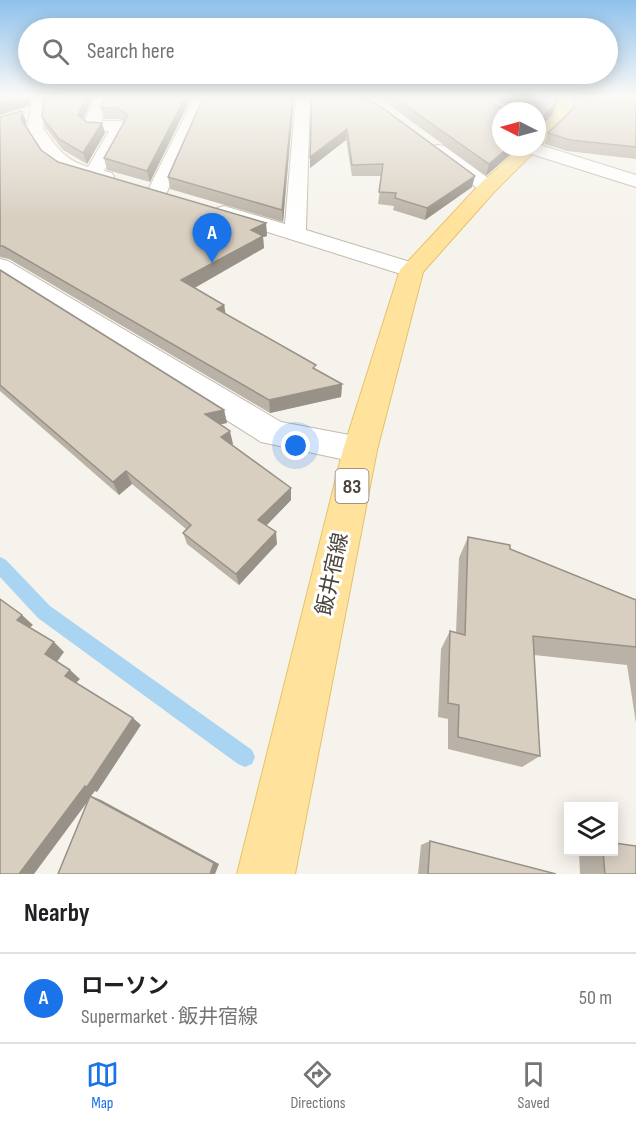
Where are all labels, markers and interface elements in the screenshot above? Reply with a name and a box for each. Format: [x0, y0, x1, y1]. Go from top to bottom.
search box [18, 18, 618, 84]
icon: search [39, 35, 72, 68]
text: Search here [87, 38, 174, 65]
north arrow [492, 102, 546, 156]
pin: A [192, 214, 232, 263]
your location [281, 431, 310, 460]
road number: 83 [336, 469, 368, 503]
street label: 飯井宿線 [312, 530, 353, 618]
map controls [564, 802, 618, 856]
button: layers [564, 802, 618, 856]
text: Nearby [24, 898, 90, 929]
text: ローソン [81, 973, 169, 1000]
text: A [39, 986, 48, 1010]
text: 50 m [579, 986, 612, 1010]
text: Supermarket · 飯井宿線 [81, 1005, 258, 1029]
tab: Map [86, 1058, 119, 1113]
tab: Directions [290, 1058, 346, 1113]
tab: Saved [517, 1058, 550, 1113]

